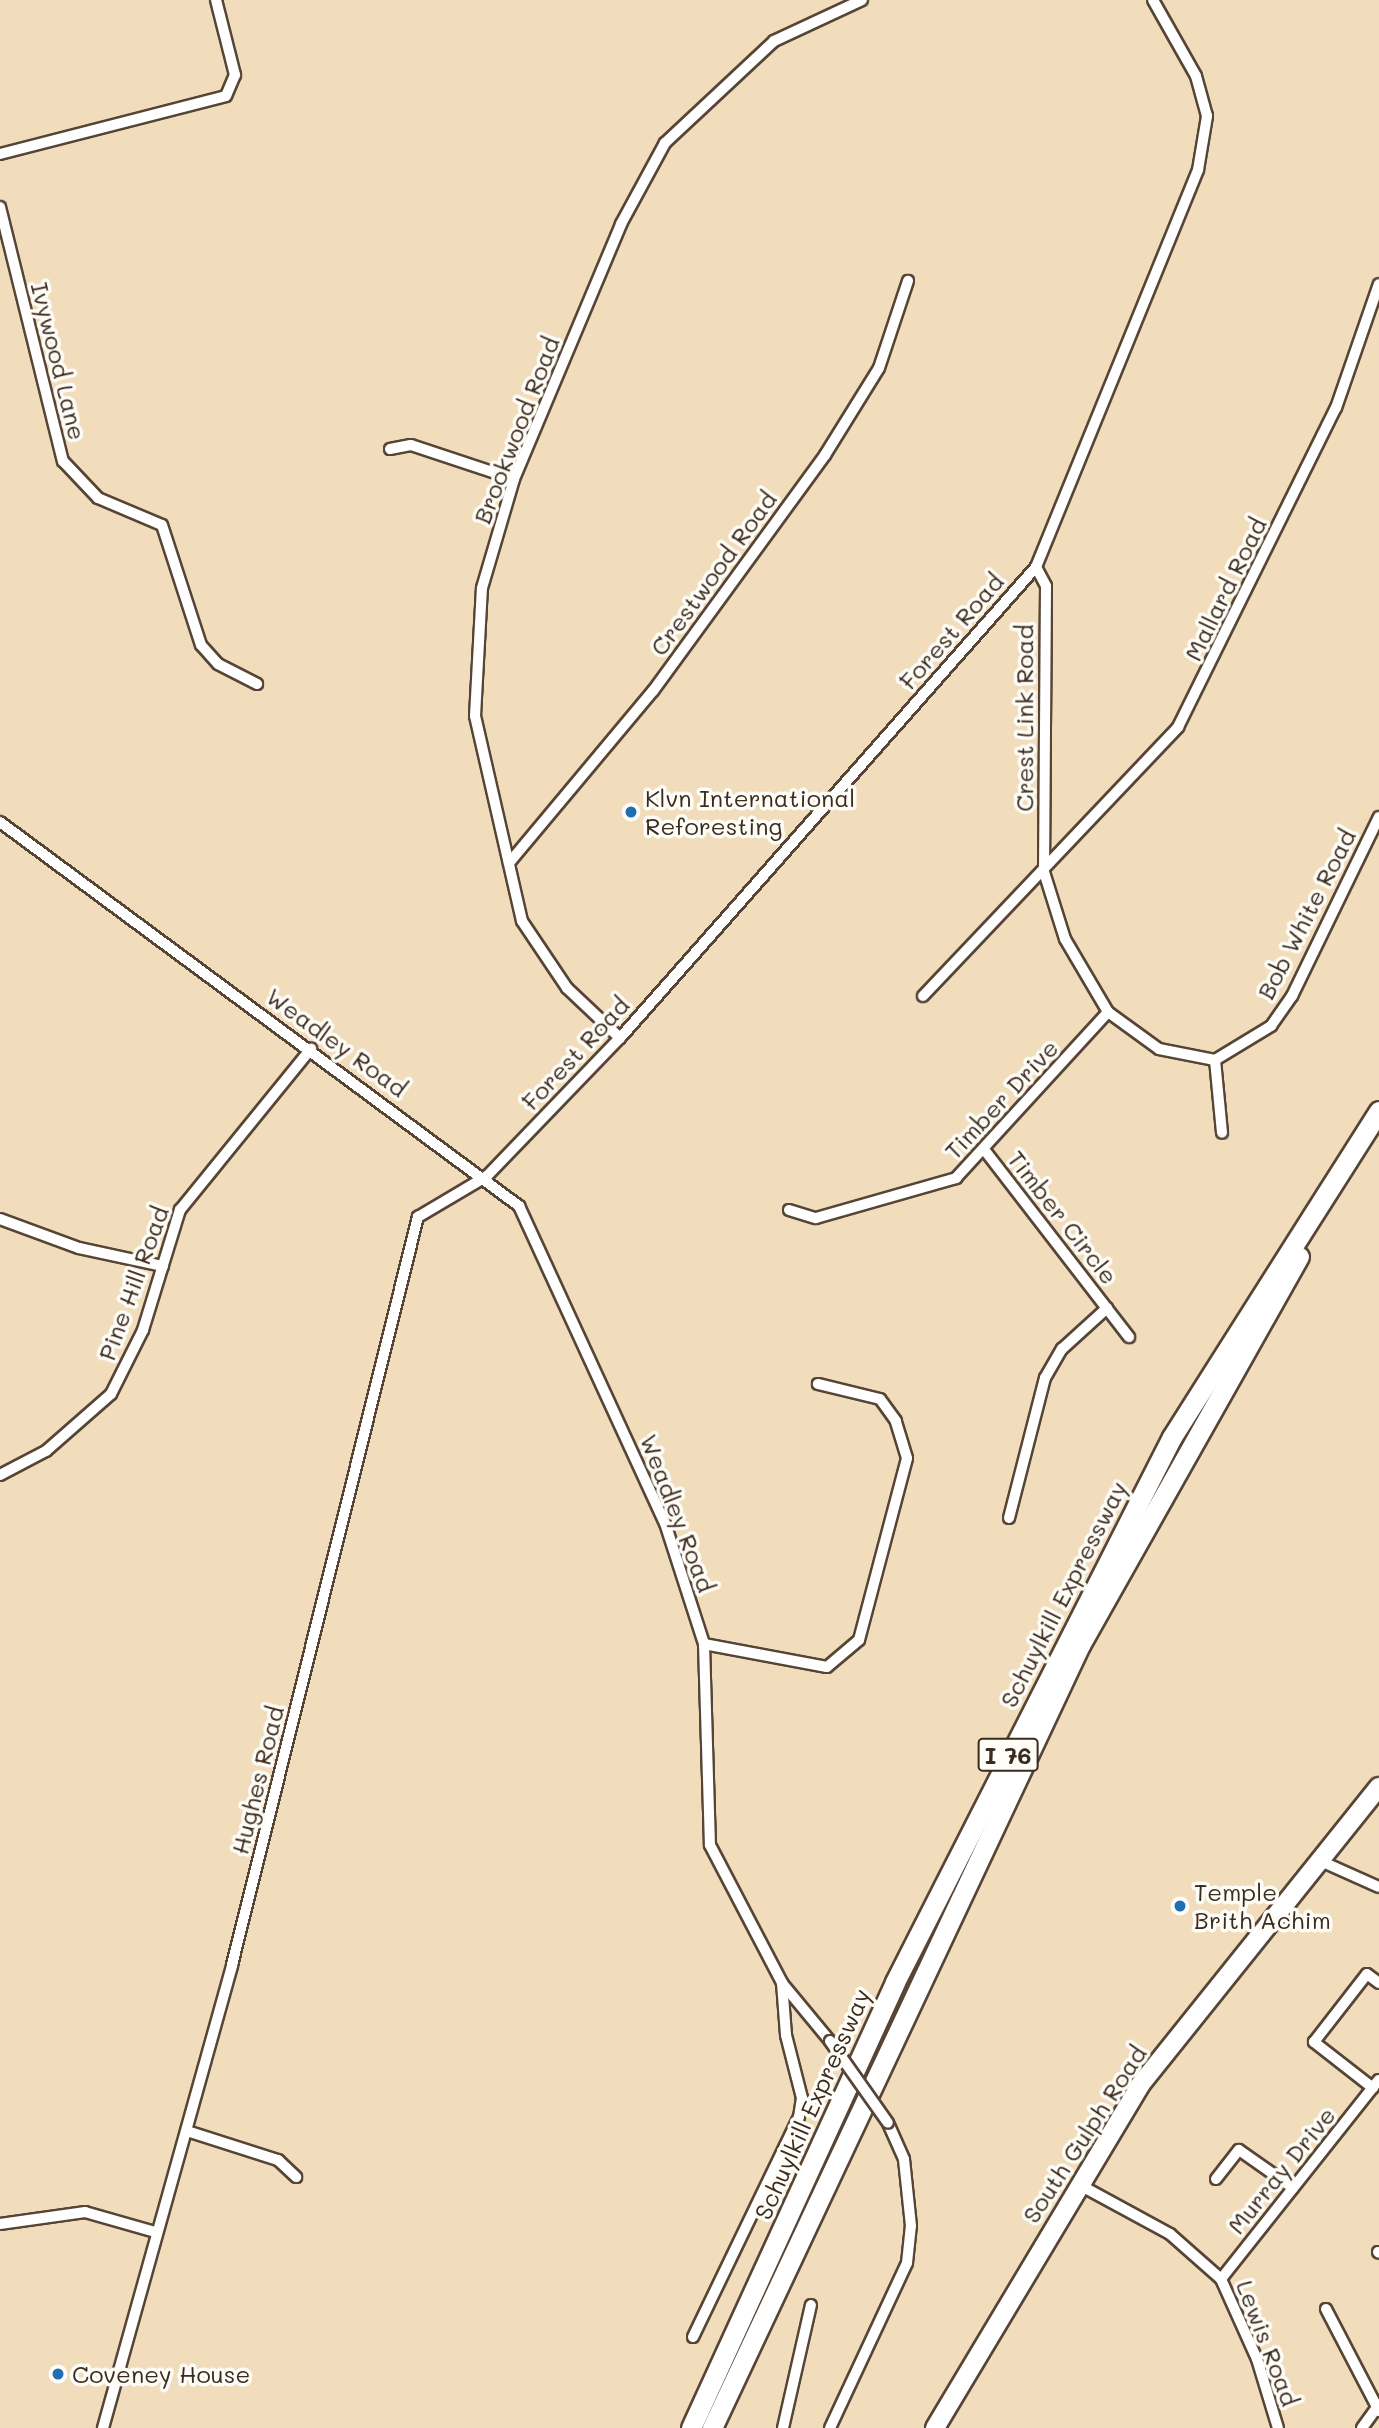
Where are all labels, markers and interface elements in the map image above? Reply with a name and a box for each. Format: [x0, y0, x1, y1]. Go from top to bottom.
street label: Ivywood Lane [25, 279, 93, 443]
street label: Brookwood Road [467, 332, 565, 528]
street label: Crestwood Road [644, 485, 782, 661]
street label: Mallard Road [1178, 513, 1272, 665]
street label: Forest Road [893, 567, 1009, 695]
street label: Crest Link Road [1010, 624, 1038, 812]
place label: Klvn International Reforesting [645, 784, 855, 840]
marker: Klvn International Reforesting [623, 804, 639, 820]
street label: Bob White Road [1251, 824, 1361, 1004]
street label: Weadley Road [261, 981, 413, 1103]
street label: Forest Road [515, 990, 635, 1116]
street label: Timber Drive [938, 1033, 1064, 1165]
street label: Timber Circle [1002, 1145, 1124, 1289]
street label: Pine Hill Road [92, 1202, 174, 1364]
street label: Weadley Road [635, 1430, 721, 1596]
street label: Schuylkill Expressway [993, 1476, 1133, 1712]
street label: Hughes Road [225, 1703, 289, 1857]
road number: I 76 [976, 1736, 1040, 1774]
place label: Temple Brith Achim [1194, 1878, 1331, 1934]
marker: Temple Brith Achim [1172, 1898, 1188, 1914]
street label: Schuylkill Expressway [748, 1984, 876, 2224]
street label: South Gulph Road [1016, 2040, 1152, 2228]
street label: Murray Drive [1221, 2101, 1341, 2239]
street label: Lewis Road [1231, 2276, 1305, 2410]
place label: Coveney House [72, 2360, 250, 2388]
marker: Coveney House [50, 2366, 66, 2382]

